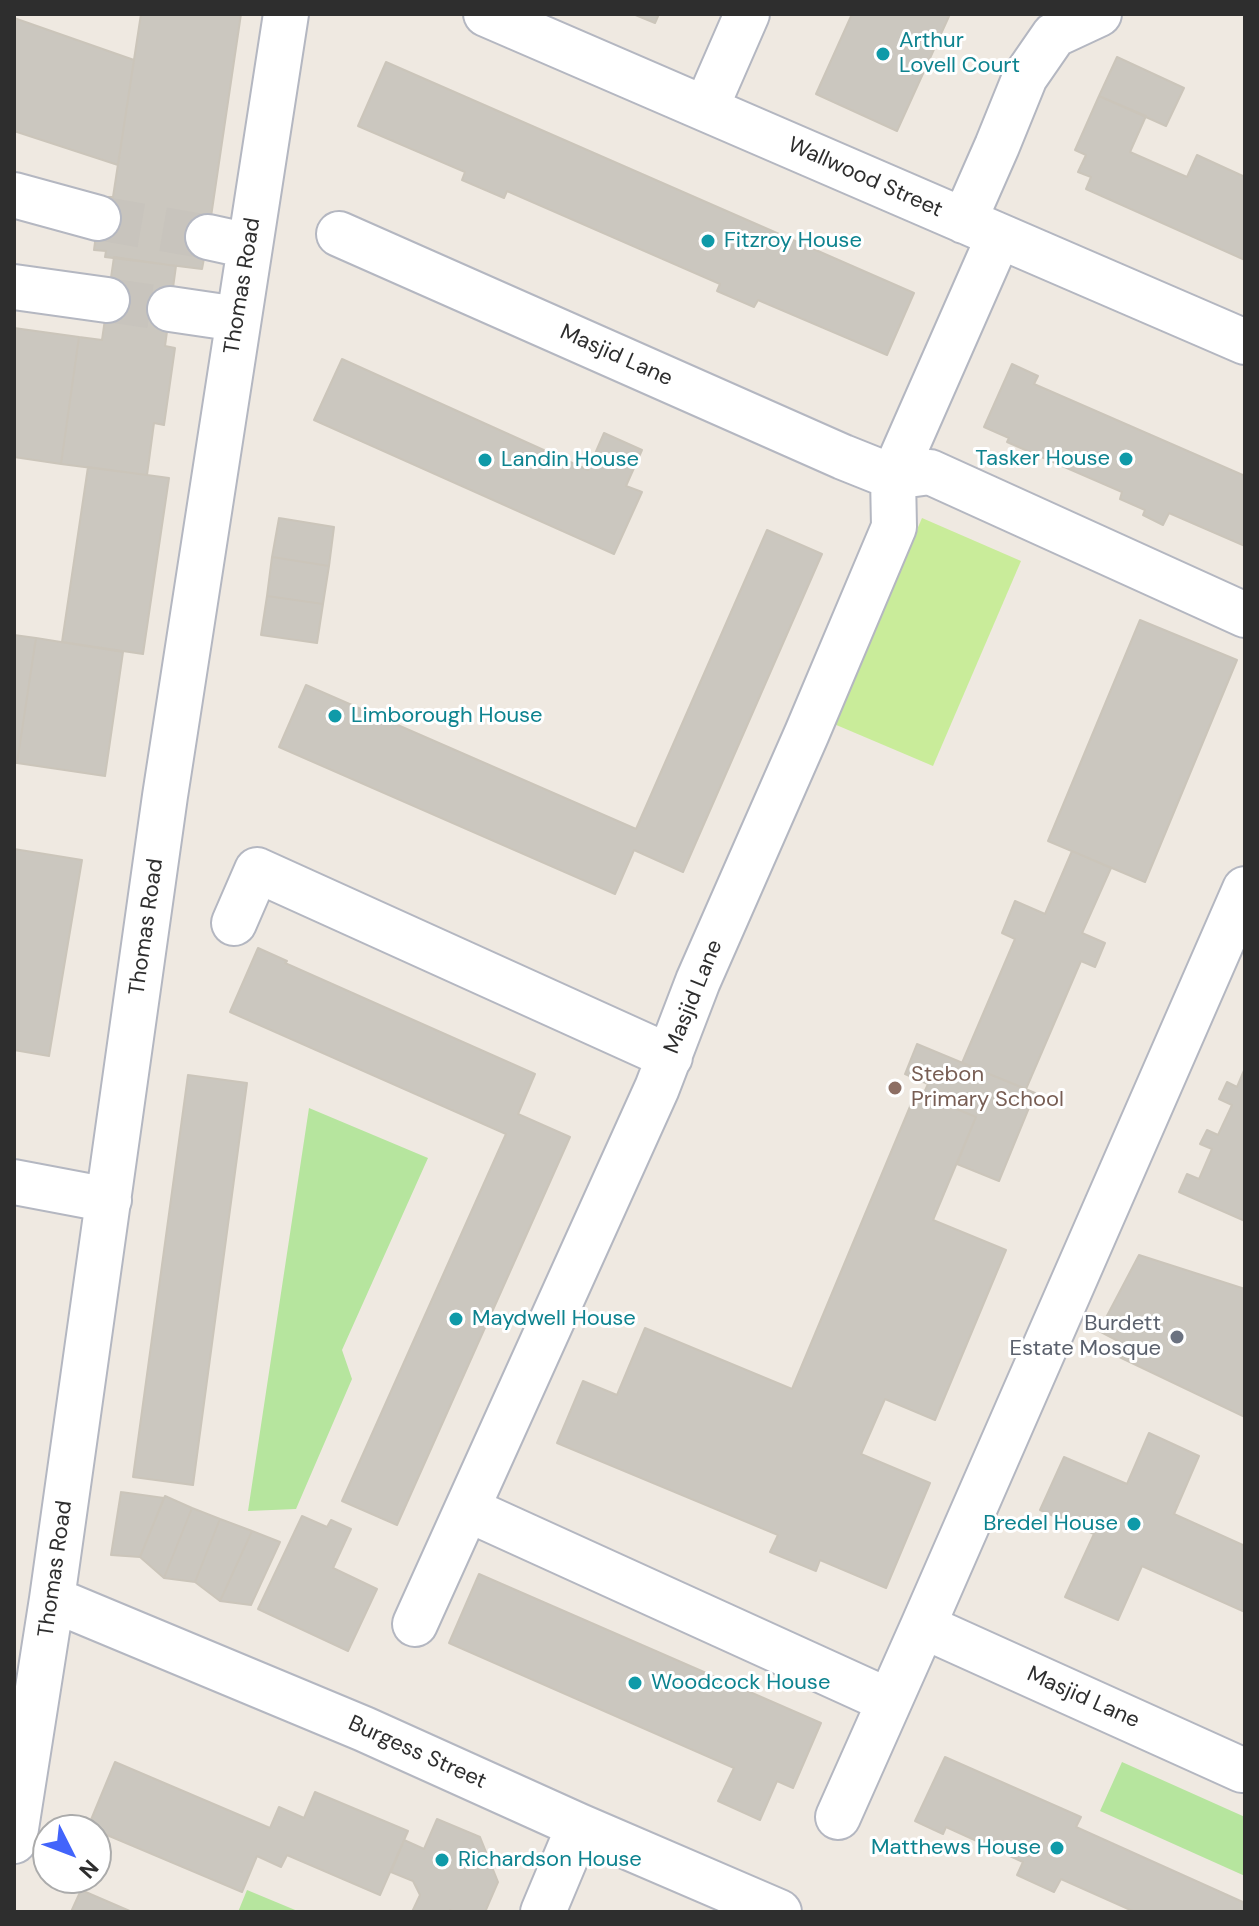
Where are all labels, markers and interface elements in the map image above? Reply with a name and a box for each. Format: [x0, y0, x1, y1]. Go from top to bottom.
place label: Arthur Lovell Court [899, 28, 1020, 80]
marker: Arthur Lovell Court [874, 45, 892, 63]
street label: Wallwood Street [784, 132, 946, 224]
street label: Thomas Road [219, 216, 267, 356]
place label: Fitzroy House [724, 228, 862, 254]
marker: Fitzroy House [699, 232, 717, 250]
street label: Masjid Lane [556, 319, 676, 393]
place label: Tasker House [975, 446, 1110, 472]
place label: Landin House [501, 447, 639, 473]
marker: Tasker House [1117, 450, 1135, 468]
marker: Landin House [476, 451, 494, 469]
place label: Limborough House [351, 703, 543, 729]
marker: Limborough House [326, 707, 344, 725]
street label: Thomas Road [124, 857, 170, 997]
street label: Masjid Lane [659, 936, 729, 1058]
place label: Stebon Primary School [911, 1062, 1064, 1114]
marker: Stebon Primary School [886, 1079, 904, 1097]
place label: Maydwell House [472, 1306, 636, 1332]
marker: Maydwell House [447, 1310, 465, 1328]
place label: Burdett Estate Mosque [1010, 1311, 1161, 1362]
marker: Burdett Estate Mosque [1168, 1328, 1186, 1346]
street label: Thomas Road [33, 1499, 79, 1639]
place label: Bredel House [983, 1511, 1118, 1537]
marker: Bredel House [1125, 1515, 1143, 1533]
street label: Masjid Lane [1023, 1661, 1143, 1735]
place label: Woodcock House [651, 1670, 830, 1696]
marker: Woodcock House [626, 1674, 644, 1692]
street label: Burgess Street [344, 1711, 490, 1795]
north arrow [32, 1814, 112, 1894]
place label: Matthews House [871, 1835, 1041, 1861]
marker: Matthews House [1048, 1839, 1066, 1857]
place label: Richardson House [458, 1847, 642, 1873]
marker: Richardson House [433, 1851, 451, 1869]
text: N [73, 1853, 105, 1885]

